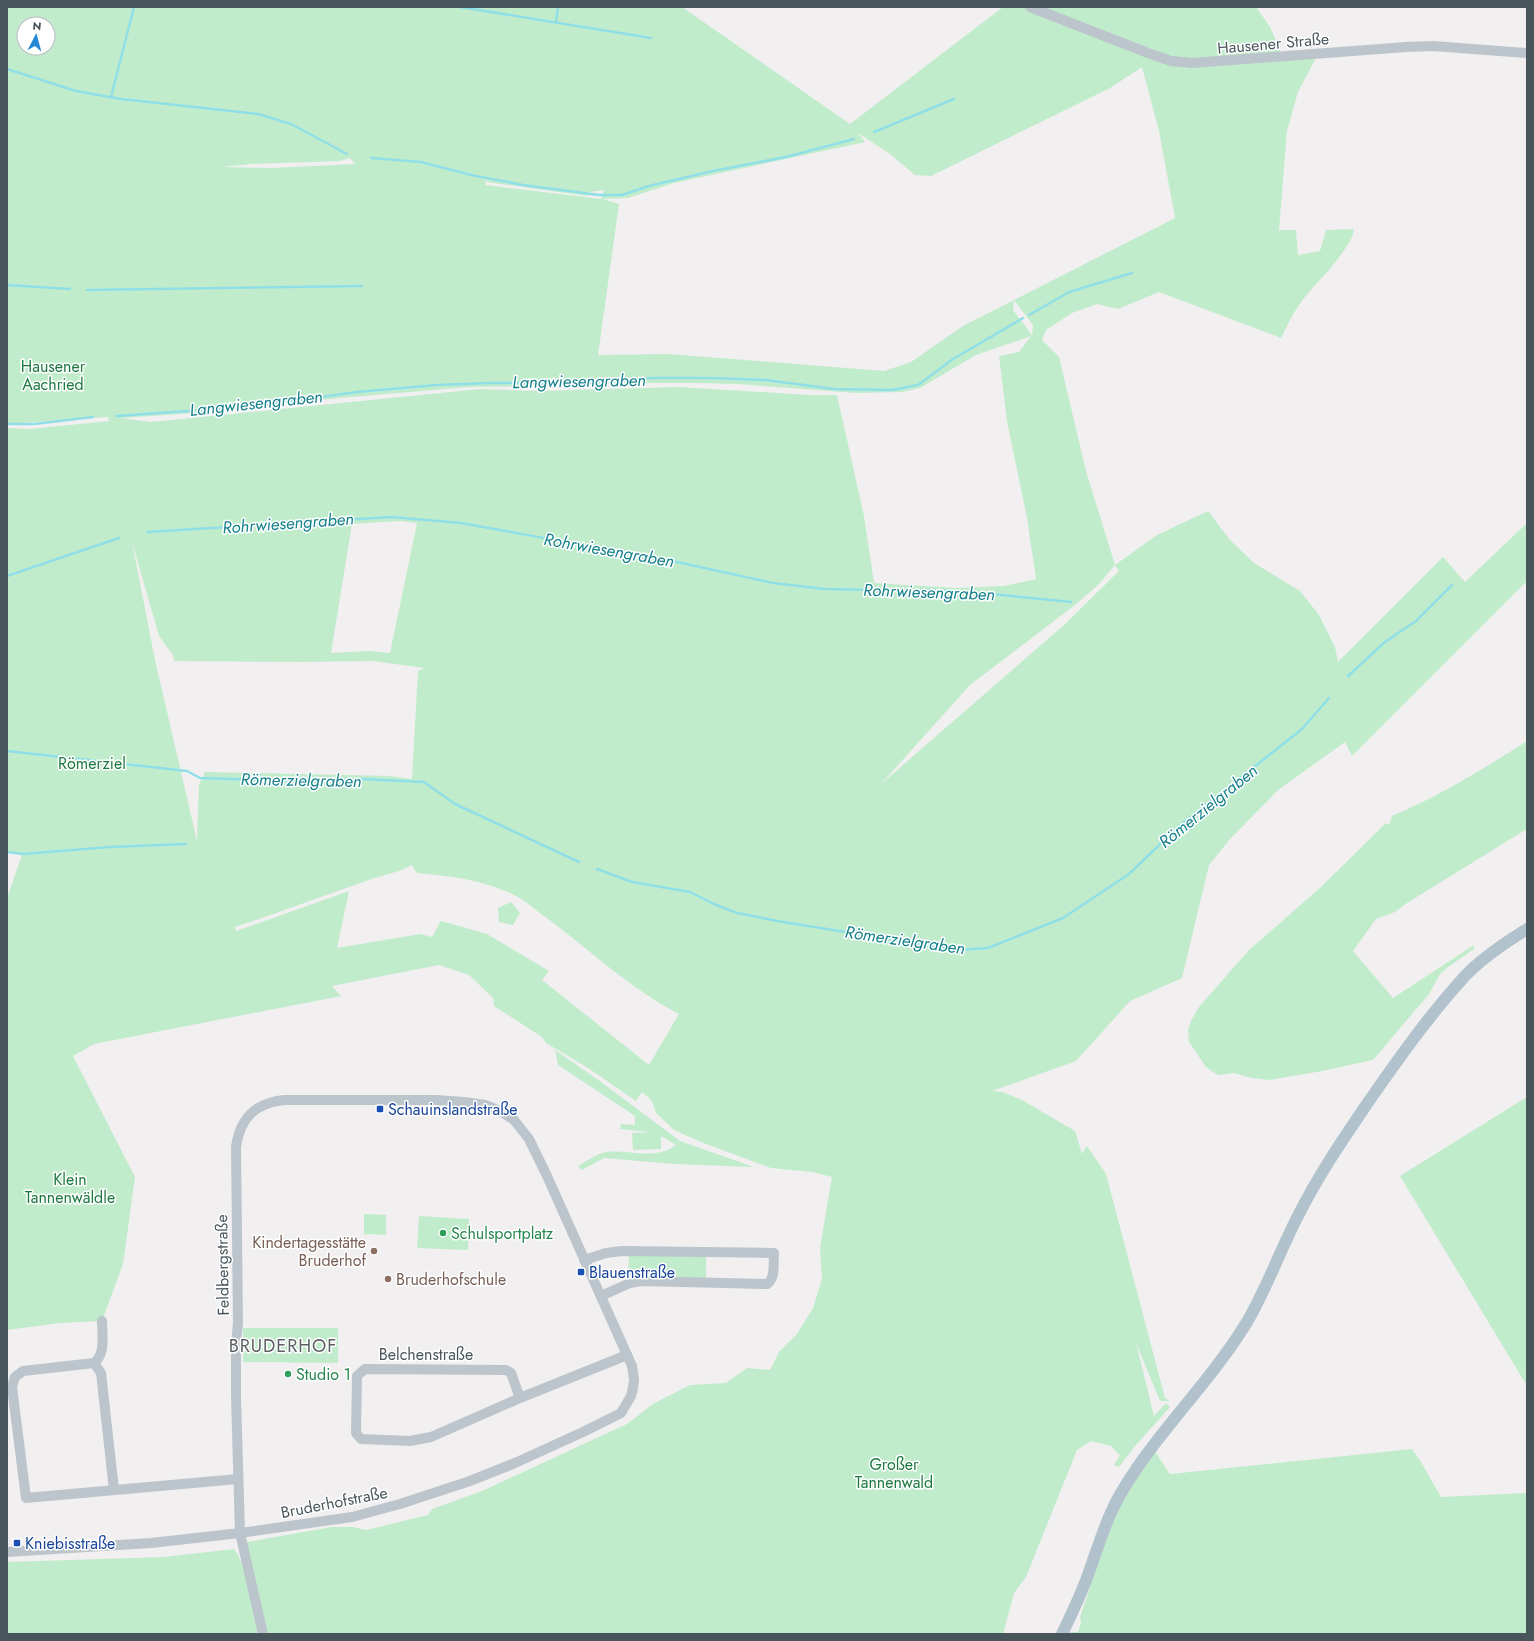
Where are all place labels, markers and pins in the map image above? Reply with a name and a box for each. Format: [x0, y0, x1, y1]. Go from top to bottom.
place label: Schauinslandstraße [388, 1098, 518, 1121]
marker: Schauinslandstraße [375, 1104, 385, 1114]
place label: Schulsportplatz [451, 1222, 554, 1245]
marker: Schulsportplatz [438, 1228, 448, 1238]
place label: Kindertagesstätte Bruderhof [252, 1231, 366, 1272]
marker: Kindertagesstätte Bruderhof [369, 1246, 379, 1256]
place label: Blauenstraße [589, 1261, 675, 1284]
marker: Blauenstraße [576, 1267, 586, 1277]
place label: Bruderhofschule [396, 1268, 506, 1291]
marker: Bruderhofschule [383, 1274, 393, 1284]
place label: Studio 1 [296, 1363, 351, 1386]
marker: Studio 1 [283, 1369, 293, 1379]
place label: Kniebisstraße [25, 1532, 115, 1555]
marker: Kniebisstraße [12, 1538, 22, 1548]

